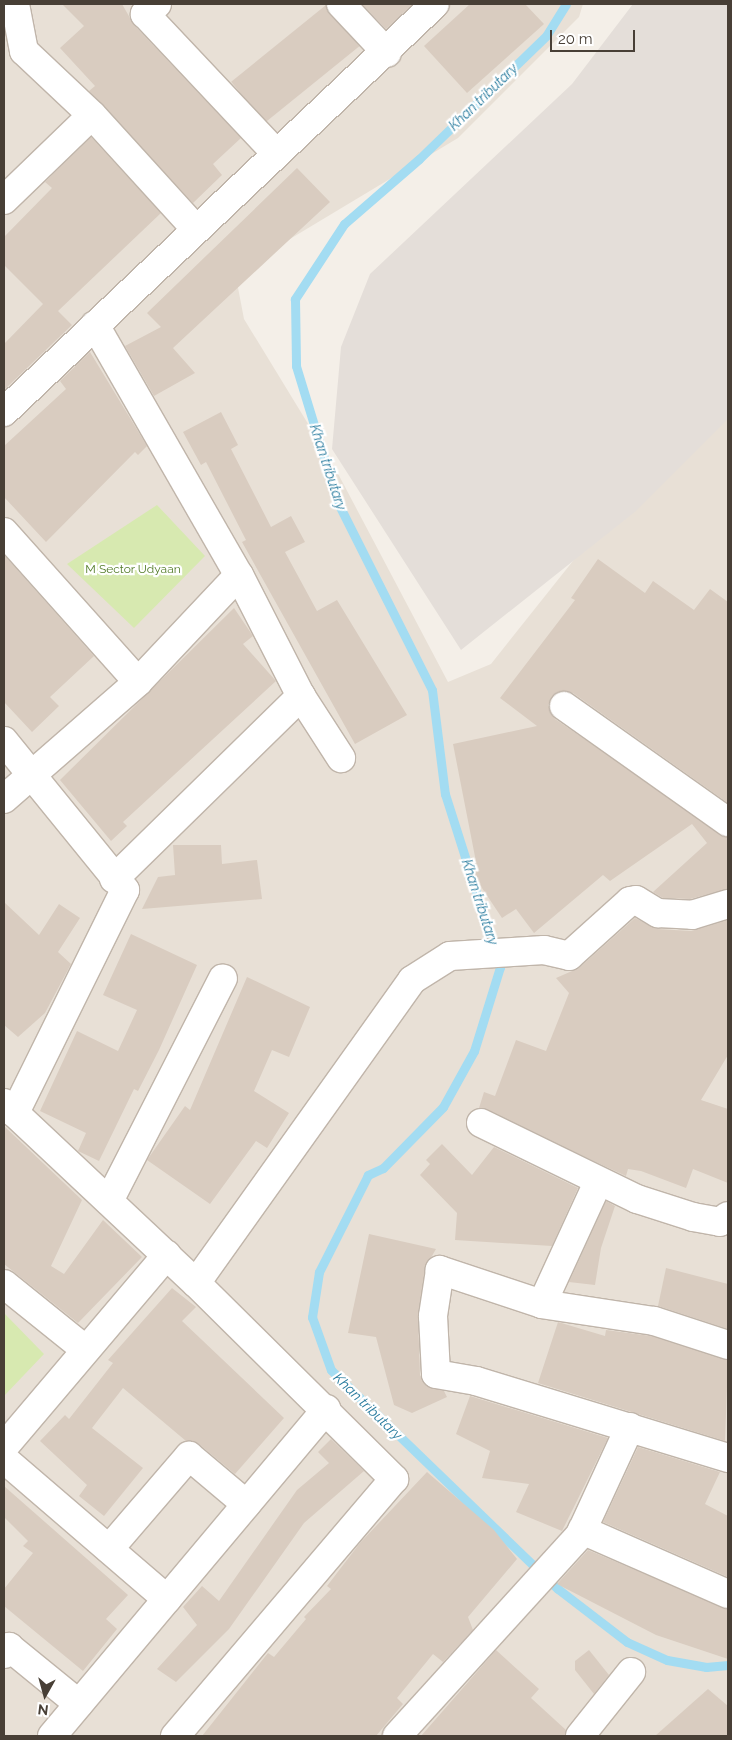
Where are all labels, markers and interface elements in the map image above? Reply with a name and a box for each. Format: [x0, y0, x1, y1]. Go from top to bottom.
scale bar [552, 20, 637, 52]
text: 20 m [558, 30, 593, 48]
water label: Khan tributary [445, 60, 521, 134]
water label: Khan tributary [306, 422, 350, 512]
park label: M Sector Udyaan [85, 563, 181, 577]
water label: Khan tributary [458, 857, 502, 947]
water label: Khan tributary [330, 1369, 406, 1443]
north arrow [20, 1670, 70, 1720]
text: N [37, 1701, 49, 1718]

